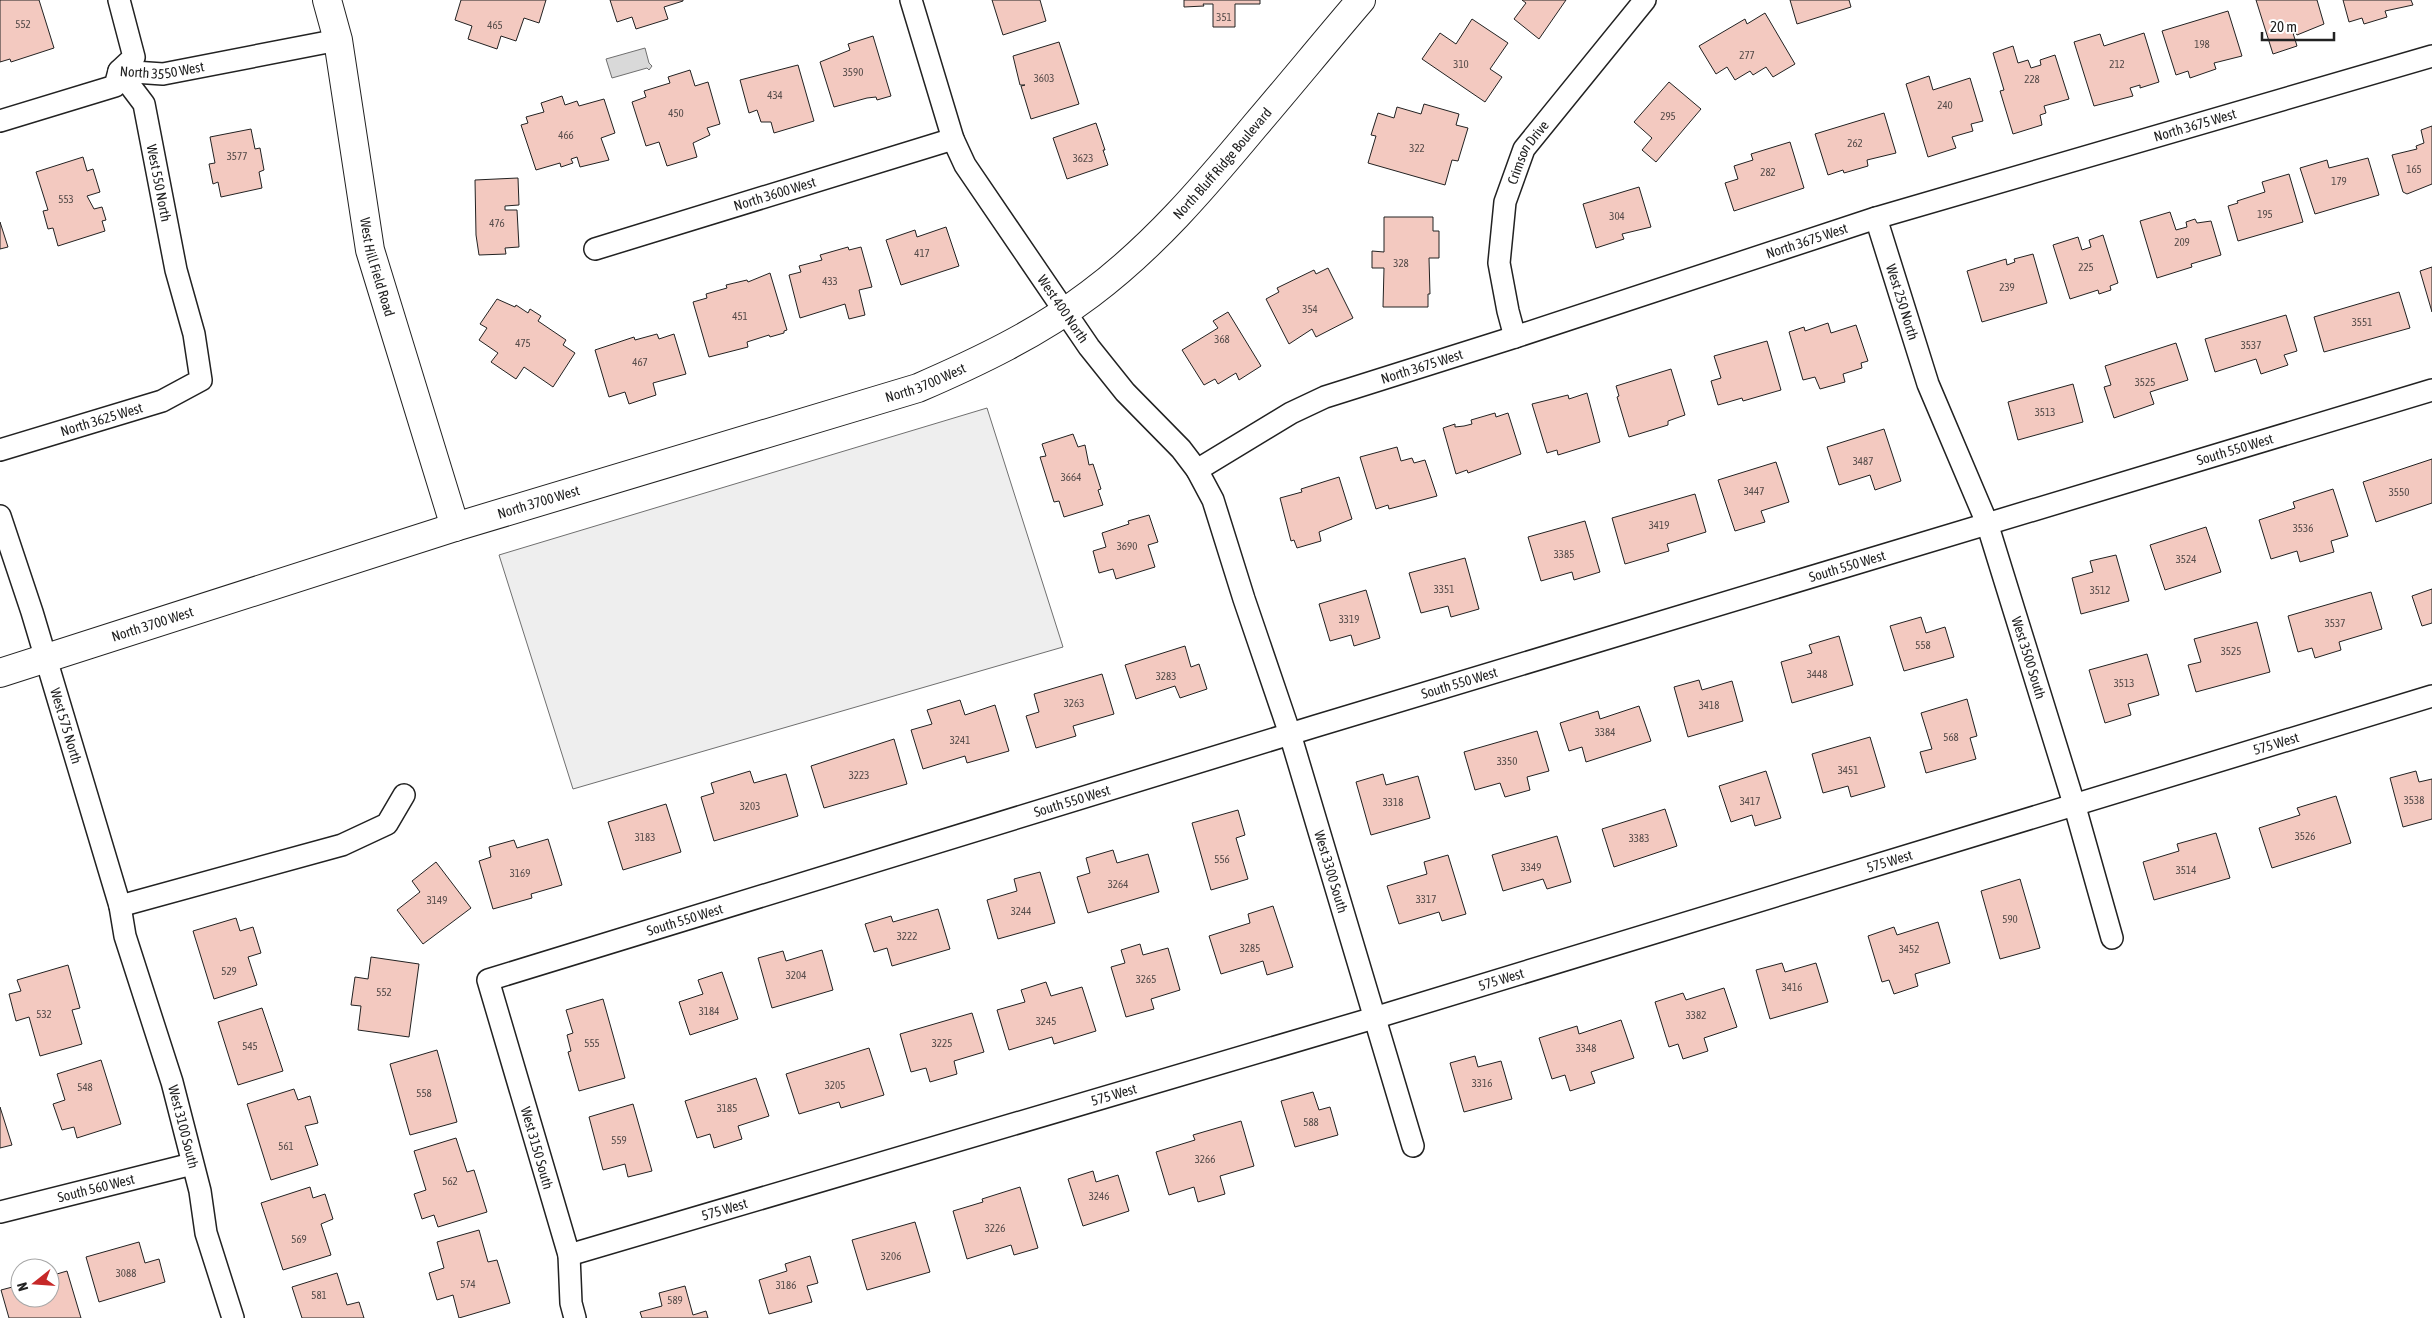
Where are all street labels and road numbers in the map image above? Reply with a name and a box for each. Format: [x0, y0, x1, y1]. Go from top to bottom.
street label: North 3550 West [119, 58, 205, 82]
street label: North Bluff Ridge Boulevard [1170, 105, 1275, 222]
street label: North 3675 West [2152, 106, 2238, 145]
street label: Crimson Drive [1504, 117, 1552, 187]
street label: West 550 North [144, 143, 174, 223]
street label: North 3600 West [732, 174, 818, 214]
street label: West Hill Field Road [357, 216, 398, 318]
street label: North 3675 West [1764, 220, 1850, 262]
street label: West 250 North [1883, 262, 1922, 342]
street label: West 400 North [1034, 272, 1092, 346]
street label: North 3675 West [1379, 346, 1465, 387]
street label: North 3700 West [883, 360, 968, 405]
street label: North 3625 West [58, 399, 144, 439]
street label: South 550 West [2195, 430, 2275, 468]
street label: North 3700 West [495, 482, 581, 522]
street label: South 550 West [1807, 547, 1887, 585]
street label: North 3700 West [109, 604, 195, 645]
street label: West 3500 South [2008, 615, 2049, 701]
street label: South 550 West [1419, 664, 1499, 702]
street label: West 575 North [47, 686, 85, 766]
street label: 575 West [2251, 729, 2301, 758]
street label: South 550 West [1032, 782, 1112, 820]
street label: West 3300 South [1311, 828, 1351, 915]
street label: 575 West [1865, 847, 1914, 876]
street label: South 550 West [645, 900, 725, 939]
street label: 575 West [1476, 965, 1526, 994]
street label: 575 West [1089, 1080, 1139, 1109]
street label: West 3100 South [165, 1083, 202, 1170]
street label: West 3150 South [518, 1105, 556, 1191]
street label: South 560 West [56, 1171, 136, 1205]
street label: 575 West [700, 1195, 749, 1224]

